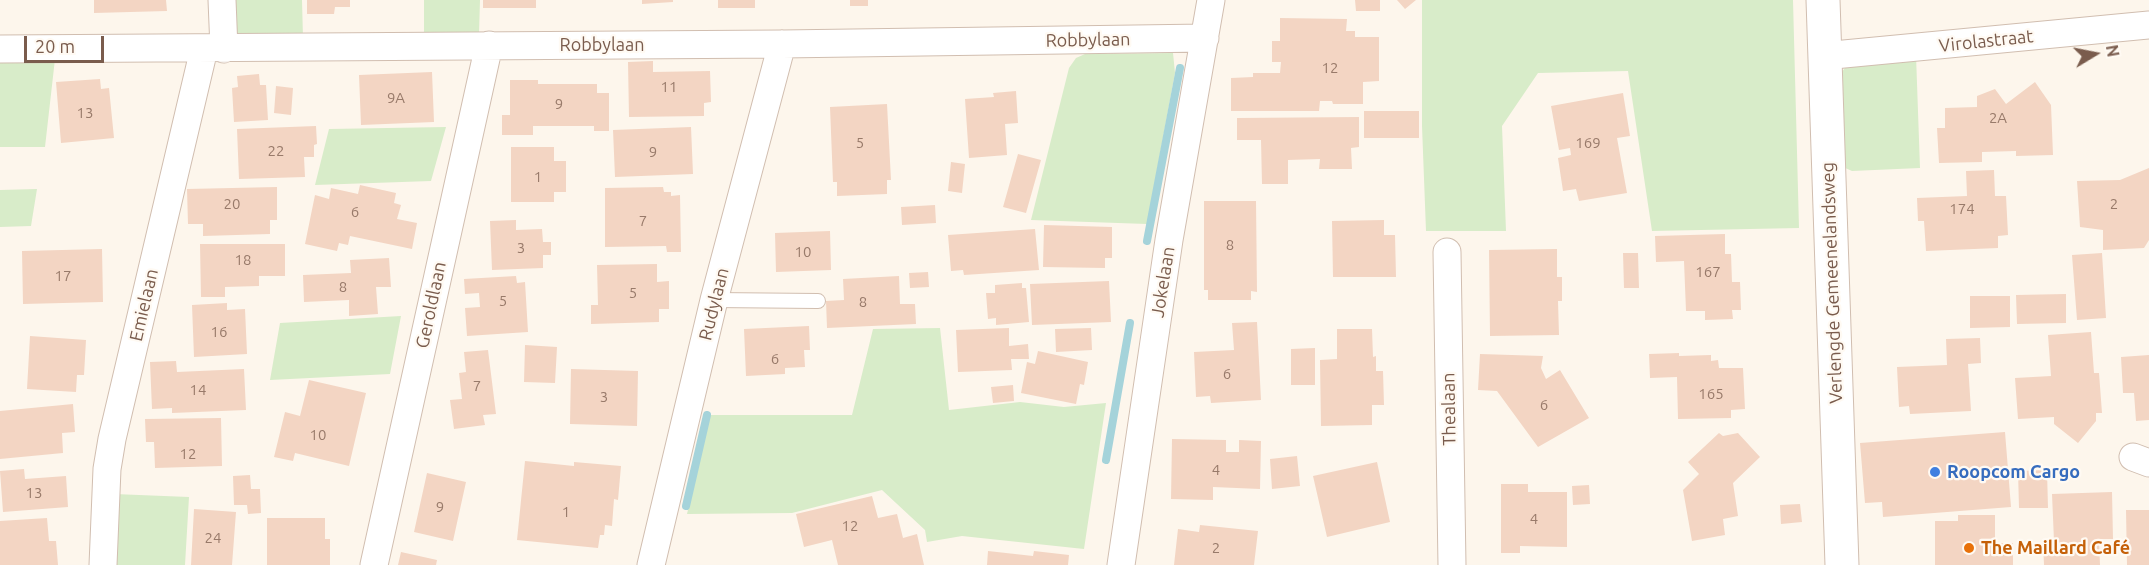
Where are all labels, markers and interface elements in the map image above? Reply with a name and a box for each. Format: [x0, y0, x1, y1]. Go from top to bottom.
scale bar [27, 24, 106, 62]
north arrow [2065, 24, 2125, 84]
street label: Virolastraat [1938, 25, 2034, 57]
street label: Robbylaan [1045, 28, 1131, 52]
street label: Robbylaan [560, 34, 644, 56]
text: 20 m [35, 36, 75, 56]
text: N [2103, 43, 2123, 58]
house number: 12 [1322, 59, 1338, 77]
house number: 11 [661, 78, 677, 96]
house number: 9A [387, 89, 405, 107]
house number: 9 [555, 95, 563, 113]
house number: 13 [77, 104, 93, 122]
house number: 2A [1989, 109, 2007, 127]
house number: 5 [856, 134, 864, 152]
house number: 169 [1575, 134, 1601, 152]
house number: 22 [268, 142, 284, 160]
house number: 9 [649, 143, 657, 161]
street label: Verlengde Gemeenelandsweg [1817, 162, 1847, 404]
house number: 1 [534, 168, 542, 186]
house number: 20 [224, 195, 240, 213]
house number: 2 [2110, 195, 2118, 213]
house number: 174 [1949, 200, 1975, 218]
house number: 6 [351, 203, 359, 221]
house number: 7 [639, 212, 647, 230]
house number: 8 [1226, 236, 1234, 254]
house number: 3 [517, 239, 525, 257]
house number: 10 [795, 243, 811, 261]
street label: Jokelaan [1147, 245, 1179, 319]
house number: 18 [235, 251, 251, 269]
street label: Geroldlaan [411, 260, 451, 350]
house number: 167 [1695, 263, 1721, 281]
street label: Rudylaan [695, 265, 733, 343]
house number: 17 [55, 267, 71, 285]
street label: Emielaan [125, 267, 163, 343]
house number: 8 [339, 278, 347, 296]
house number: 5 [629, 284, 637, 302]
house number: 5 [499, 292, 507, 310]
house number: 8 [859, 293, 867, 311]
house number: 16 [211, 323, 227, 341]
house number: 6 [771, 350, 779, 368]
house number: 6 [1223, 365, 1231, 383]
street label: Thealaan [1438, 372, 1460, 446]
house number: 7 [473, 377, 481, 395]
house number: 14 [190, 381, 206, 399]
house number: 165 [1698, 385, 1724, 403]
house number: 3 [600, 388, 608, 406]
house number: 6 [1540, 396, 1548, 414]
house number: 10 [310, 426, 326, 444]
house number: 12 [180, 445, 196, 463]
house number: 4 [1212, 461, 1220, 479]
place label: Roopcom Cargo [1947, 461, 2080, 483]
marker: Roopcom Cargo [1928, 465, 1942, 479]
house number: 13 [26, 484, 42, 502]
house number: 9 [436, 498, 444, 516]
house number: 1 [562, 503, 570, 521]
house number: 4 [1530, 510, 1538, 528]
house number: 12 [842, 517, 858, 535]
house number: 24 [205, 529, 221, 547]
place label: The Maillard Café [1981, 537, 2130, 559]
house number: 2 [1212, 539, 1220, 557]
marker: The Maillard Café [1962, 541, 1976, 555]

